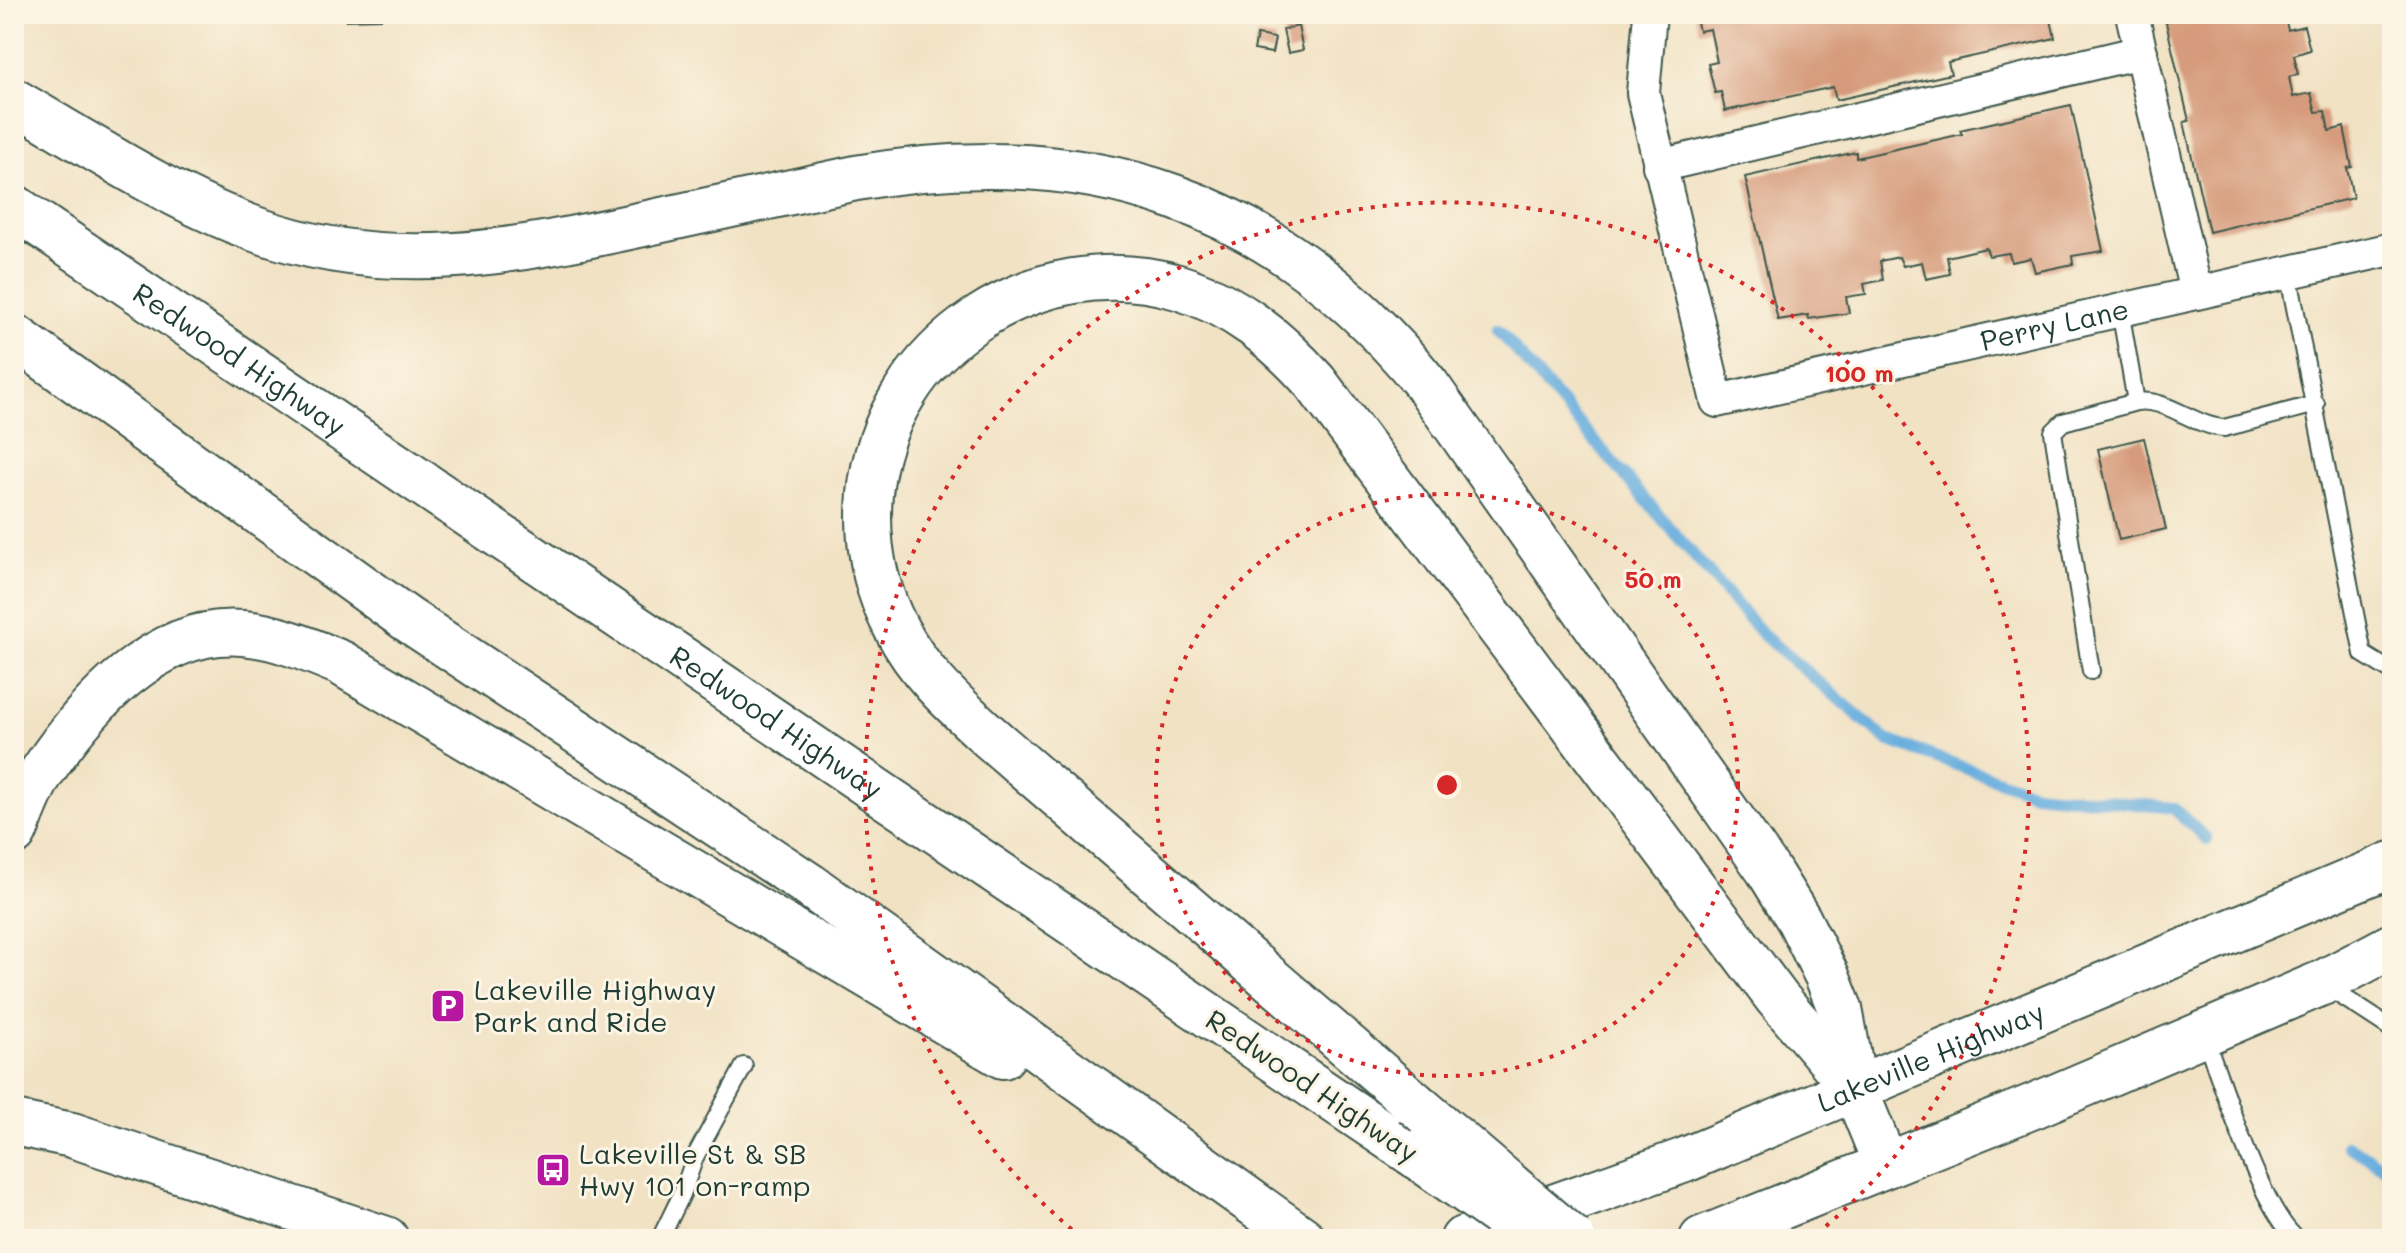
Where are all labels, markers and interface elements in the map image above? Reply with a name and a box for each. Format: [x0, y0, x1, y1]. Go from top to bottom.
street label: Redwood Highway [127, 274, 353, 443]
street label: Perry Lane [1977, 290, 2132, 358]
text: 100 m [1824, 357, 1894, 388]
text: 50 m [1624, 563, 1682, 594]
street label: Redwood Highway [663, 637, 890, 806]
centre of rings [1433, 771, 1461, 799]
place label: Lakeville Highway Park and Ride [474, 971, 716, 1039]
parking icon: Lakeville Highway Park and Ride [429, 987, 467, 1025]
street label: Lakeville Highway [1811, 993, 2049, 1120]
street label: Redwood Highway [1199, 1001, 1426, 1170]
place label: Lakeville St & SB Hwy 101 on-ramp [579, 1135, 811, 1203]
bus stop icon: Lakeville St & SB Hwy 101 on-ramp [534, 1151, 572, 1189]

